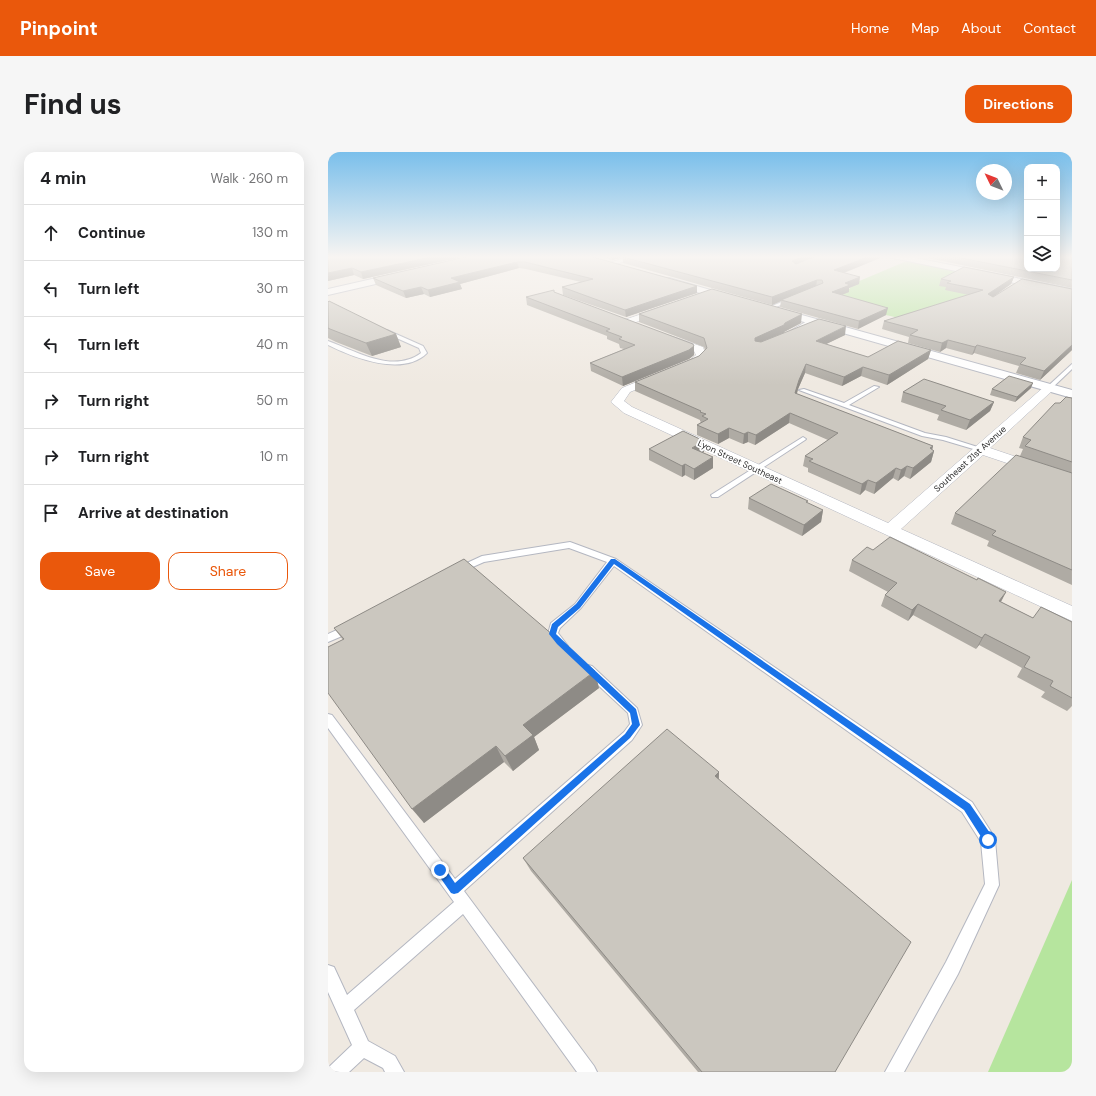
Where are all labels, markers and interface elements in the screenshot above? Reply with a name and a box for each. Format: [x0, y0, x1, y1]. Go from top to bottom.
text: Pinpoint [20, 16, 98, 41]
text: Home [851, 19, 889, 37]
text: Map [911, 19, 939, 37]
text: About [961, 19, 1001, 37]
text: Contact [1023, 19, 1076, 37]
button: Directions [965, 85, 1072, 123]
text: Find us [24, 86, 122, 123]
north arrow [976, 164, 1012, 200]
map controls [1024, 164, 1060, 272]
button: + [1024, 164, 1060, 200]
text: 4 min [40, 167, 86, 189]
text: Walk · 260 m [210, 170, 288, 187]
button: − [1024, 200, 1060, 236]
icon: ahead [40, 222, 62, 244]
text: Continue [78, 223, 146, 243]
text: 130 m [252, 224, 288, 241]
button: layers [1024, 236, 1060, 272]
icon: left [40, 278, 62, 300]
text: Turn left [78, 279, 139, 299]
text: 30 m [256, 280, 288, 297]
icon: left [40, 334, 62, 356]
text: Turn left [78, 335, 139, 355]
text: 40 m [256, 336, 288, 353]
icon: right [40, 390, 62, 412]
text: Turn right [78, 391, 149, 411]
text: 50 m [256, 392, 288, 409]
street label: Southeast 21st Avenue [931, 423, 1009, 495]
street label: Lyon Street Southeast [696, 437, 785, 487]
icon: right [40, 446, 62, 468]
text: Turn right [78, 447, 149, 467]
text: 10 m [260, 448, 288, 465]
icon: arrive [40, 502, 62, 524]
text: Arrive at destination [78, 503, 229, 523]
button: Save [40, 552, 160, 590]
button: Share [168, 552, 288, 590]
route start [979, 831, 997, 849]
route end [431, 861, 449, 879]

